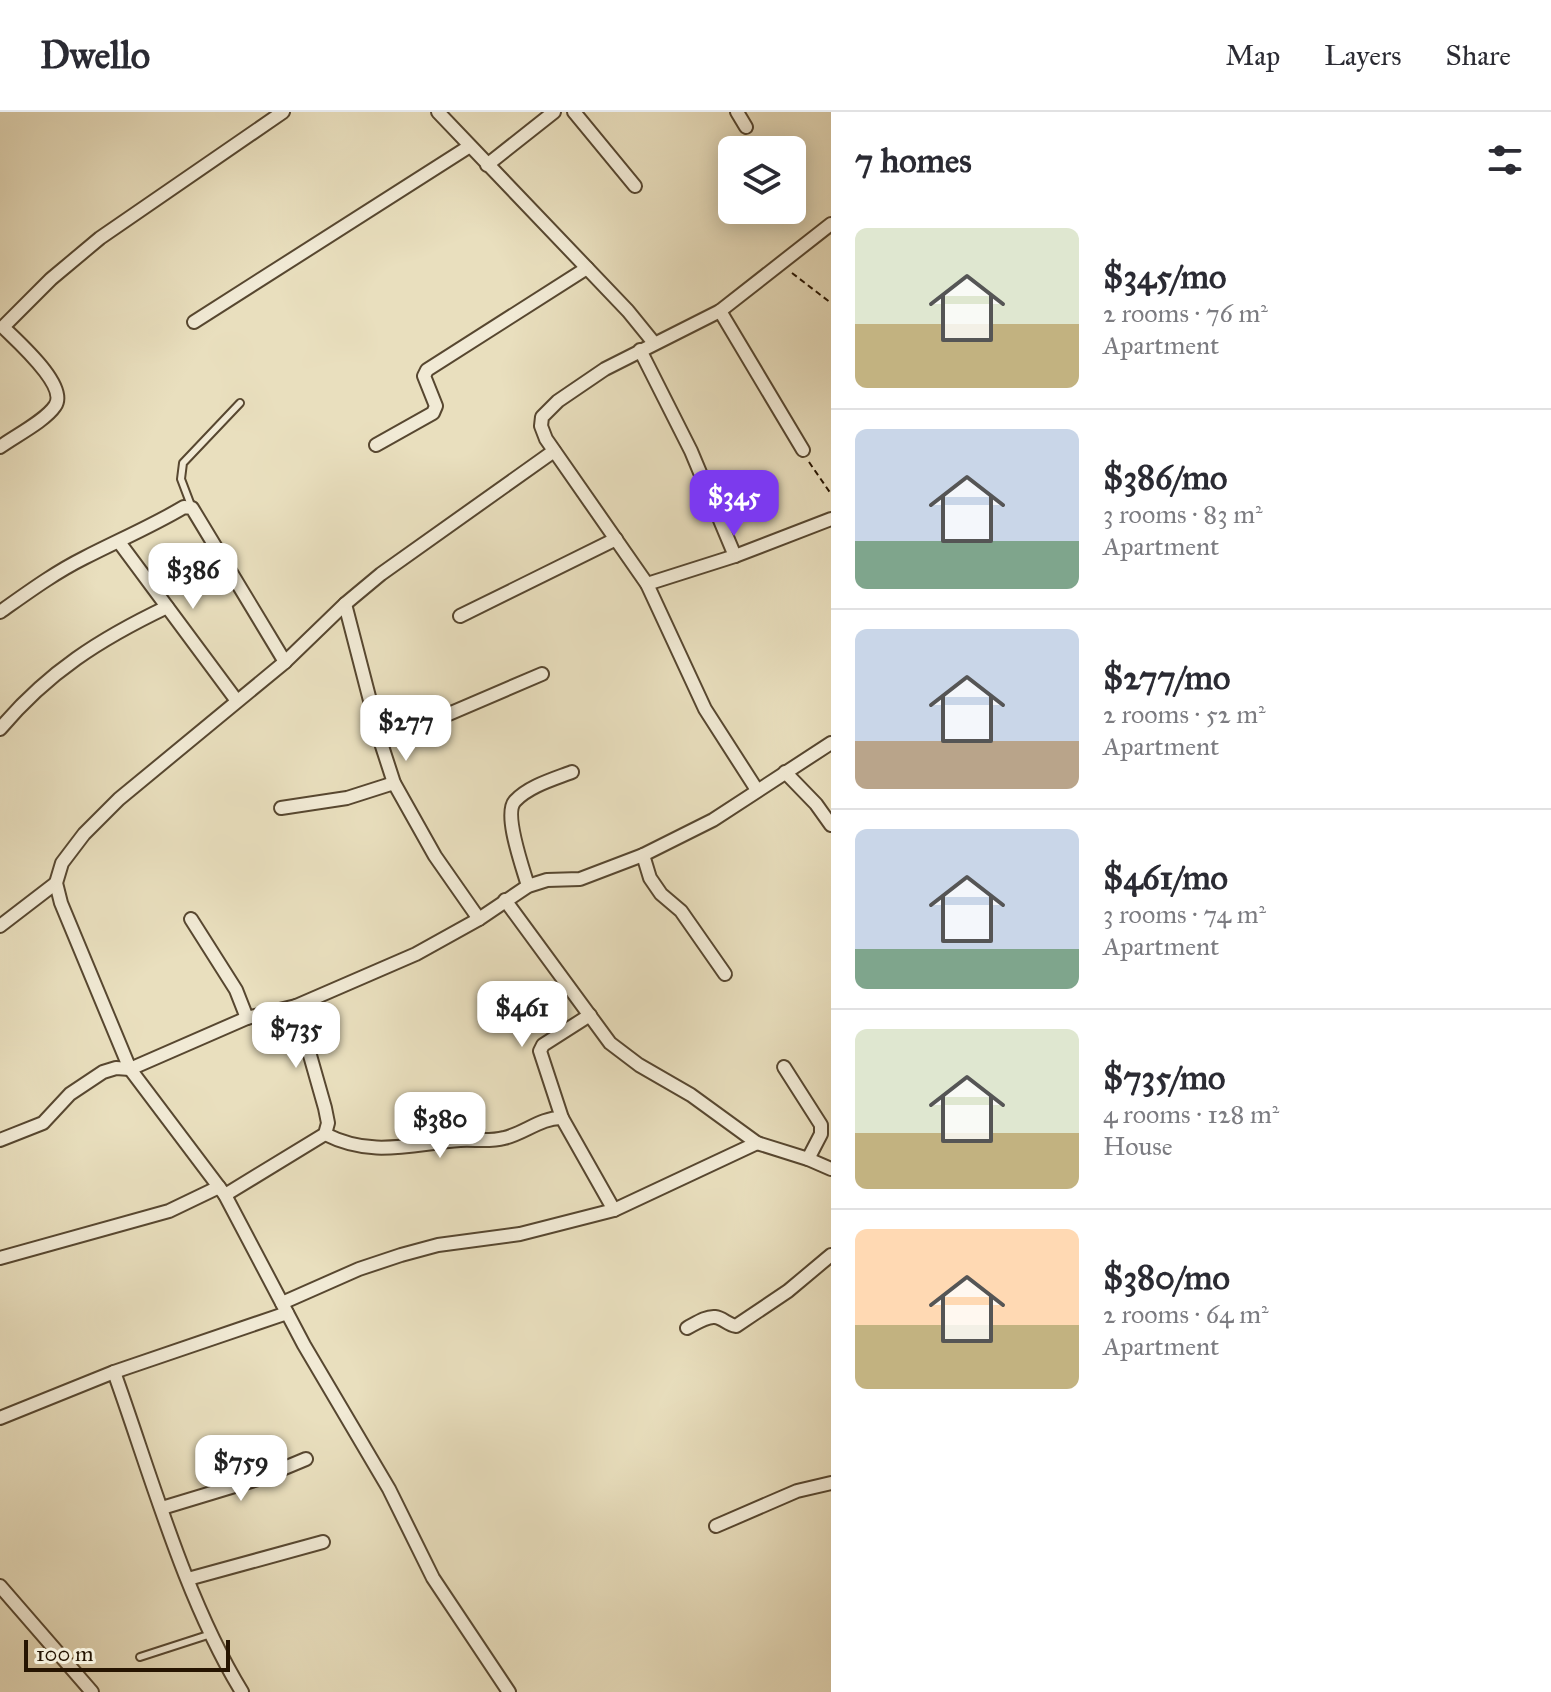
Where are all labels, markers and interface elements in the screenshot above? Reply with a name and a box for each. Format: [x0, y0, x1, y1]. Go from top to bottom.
text: Dwello [40, 32, 150, 78]
text: Map [1225, 38, 1280, 73]
text: Layers [1324, 38, 1402, 73]
text: Share [1446, 38, 1511, 73]
map controls [718, 136, 806, 224]
button: layers [718, 136, 806, 224]
icon: filters [1483, 138, 1527, 182]
text: 7 homes [855, 140, 972, 181]
text: $345/mo [1103, 256, 1226, 297]
icon: home [919, 260, 1015, 356]
text: 2 rooms · 76 m² [1103, 297, 1268, 329]
text: Apartment [1103, 329, 1219, 361]
text: $386/mo [1103, 457, 1228, 498]
icon: home [919, 461, 1015, 557]
pin: $345 [687, 470, 781, 538]
text: $345 [708, 480, 760, 512]
text: 3 rooms · 83 m² [1103, 498, 1263, 530]
text: Apartment [1103, 530, 1219, 562]
pin: $386 [146, 543, 240, 611]
text: $386 [166, 553, 220, 585]
text: $277/mo [1103, 657, 1230, 698]
icon: home [919, 661, 1015, 757]
pin: $277 [359, 695, 453, 763]
text: 2 rooms · 52 m² [1103, 698, 1266, 730]
text: $277 [378, 705, 434, 737]
text: Apartment [1103, 730, 1219, 762]
text: $461/mo [1103, 857, 1228, 898]
icon: home [919, 861, 1015, 957]
text: 3 rooms · 74 m² [1103, 898, 1266, 930]
text: Apartment [1103, 930, 1219, 962]
pin: $461 [475, 981, 569, 1049]
text: $461 [495, 991, 549, 1023]
pin: $735 [249, 1002, 343, 1070]
text: $735 [270, 1012, 322, 1044]
text: $735/mo [1103, 1057, 1226, 1098]
icon: home [919, 1061, 1015, 1157]
pin: $380 [393, 1092, 487, 1160]
text: 4 rooms · 128 m² [1103, 1098, 1279, 1130]
text: $380 [413, 1102, 467, 1134]
text: House [1103, 1130, 1173, 1162]
text: $380/mo [1103, 1257, 1230, 1298]
icon: home [919, 1261, 1015, 1357]
text: 2 rooms · 64 m² [1103, 1298, 1269, 1330]
text: Apartment [1103, 1330, 1219, 1362]
pin: $759 [194, 1435, 288, 1503]
text: $759 [213, 1445, 269, 1477]
scale bar [24, 1636, 230, 1672]
text: 100 m [36, 1640, 93, 1667]

